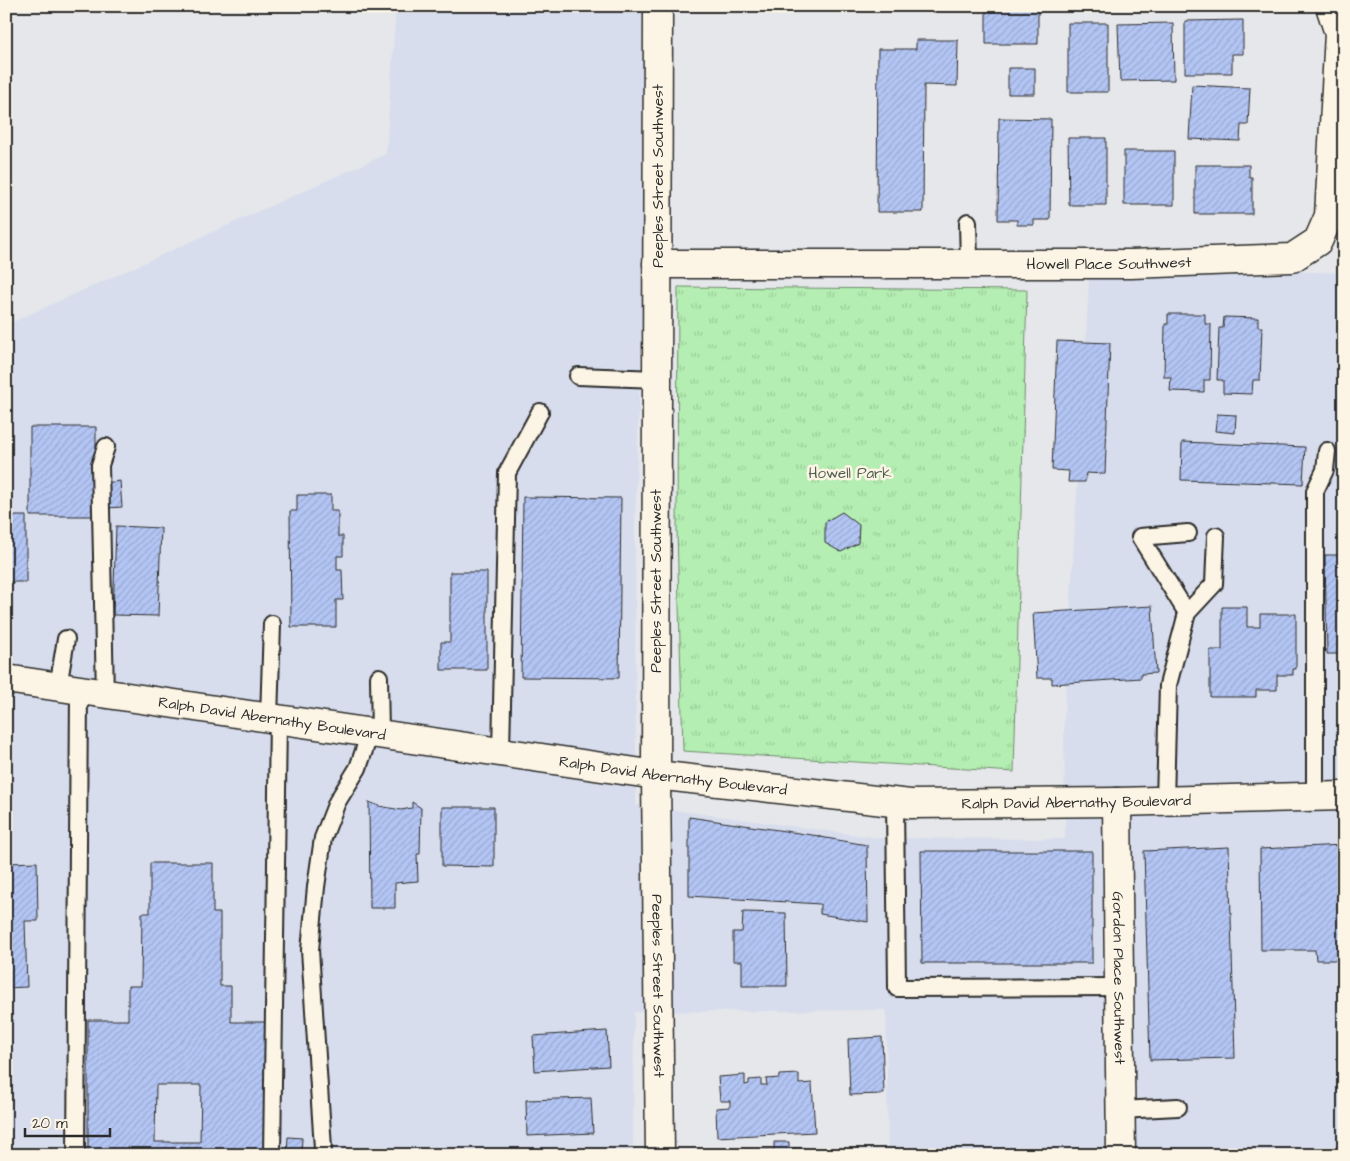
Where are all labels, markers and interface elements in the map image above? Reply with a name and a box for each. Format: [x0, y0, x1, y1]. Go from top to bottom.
street label: Peeples Street Southwest [648, 84, 669, 268]
street label: Howell Place Southwest [1027, 252, 1192, 275]
park label: Howell Park [808, 463, 892, 484]
street label: Peeples Street Southwest [646, 489, 667, 673]
street label: Ralph David Abernathy Boulevard [157, 692, 387, 746]
street label: Ralph David Abernathy Boulevard [558, 751, 788, 801]
street label: Ralph David Abernathy Boulevard [961, 790, 1192, 815]
street label: Gordon Place Southwest [1107, 891, 1130, 1065]
street label: Peeples Street Southwest [646, 894, 669, 1078]
scale bar [25, 1106, 110, 1138]
text: 20 m [32, 1113, 68, 1134]

